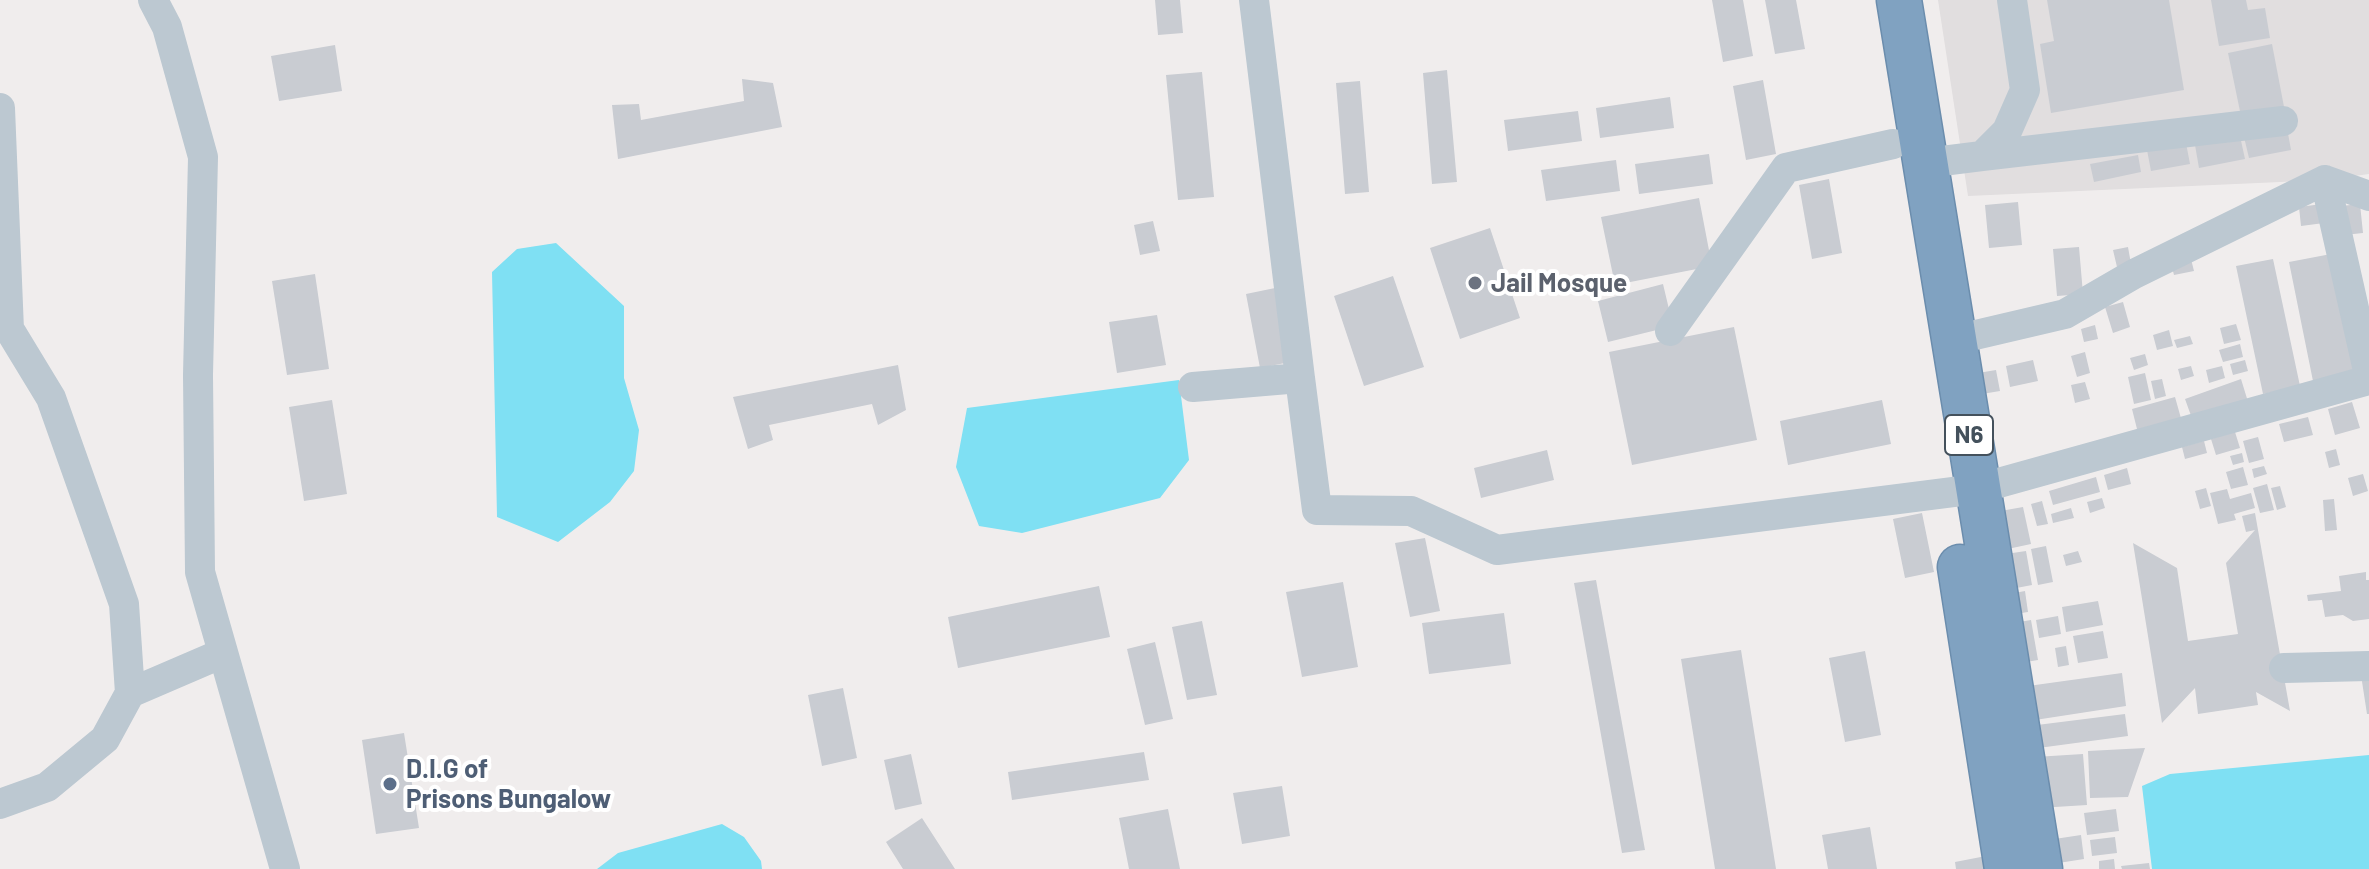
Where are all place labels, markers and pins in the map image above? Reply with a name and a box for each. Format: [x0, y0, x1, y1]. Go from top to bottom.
place label: Jail Mosque [1491, 267, 1627, 299]
marker: Jail Mosque [1466, 274, 1484, 292]
place label: D.I.G of Prisons Bungalow [406, 753, 611, 814]
marker: D.I.G of Prisons Bungalow [381, 775, 399, 793]

